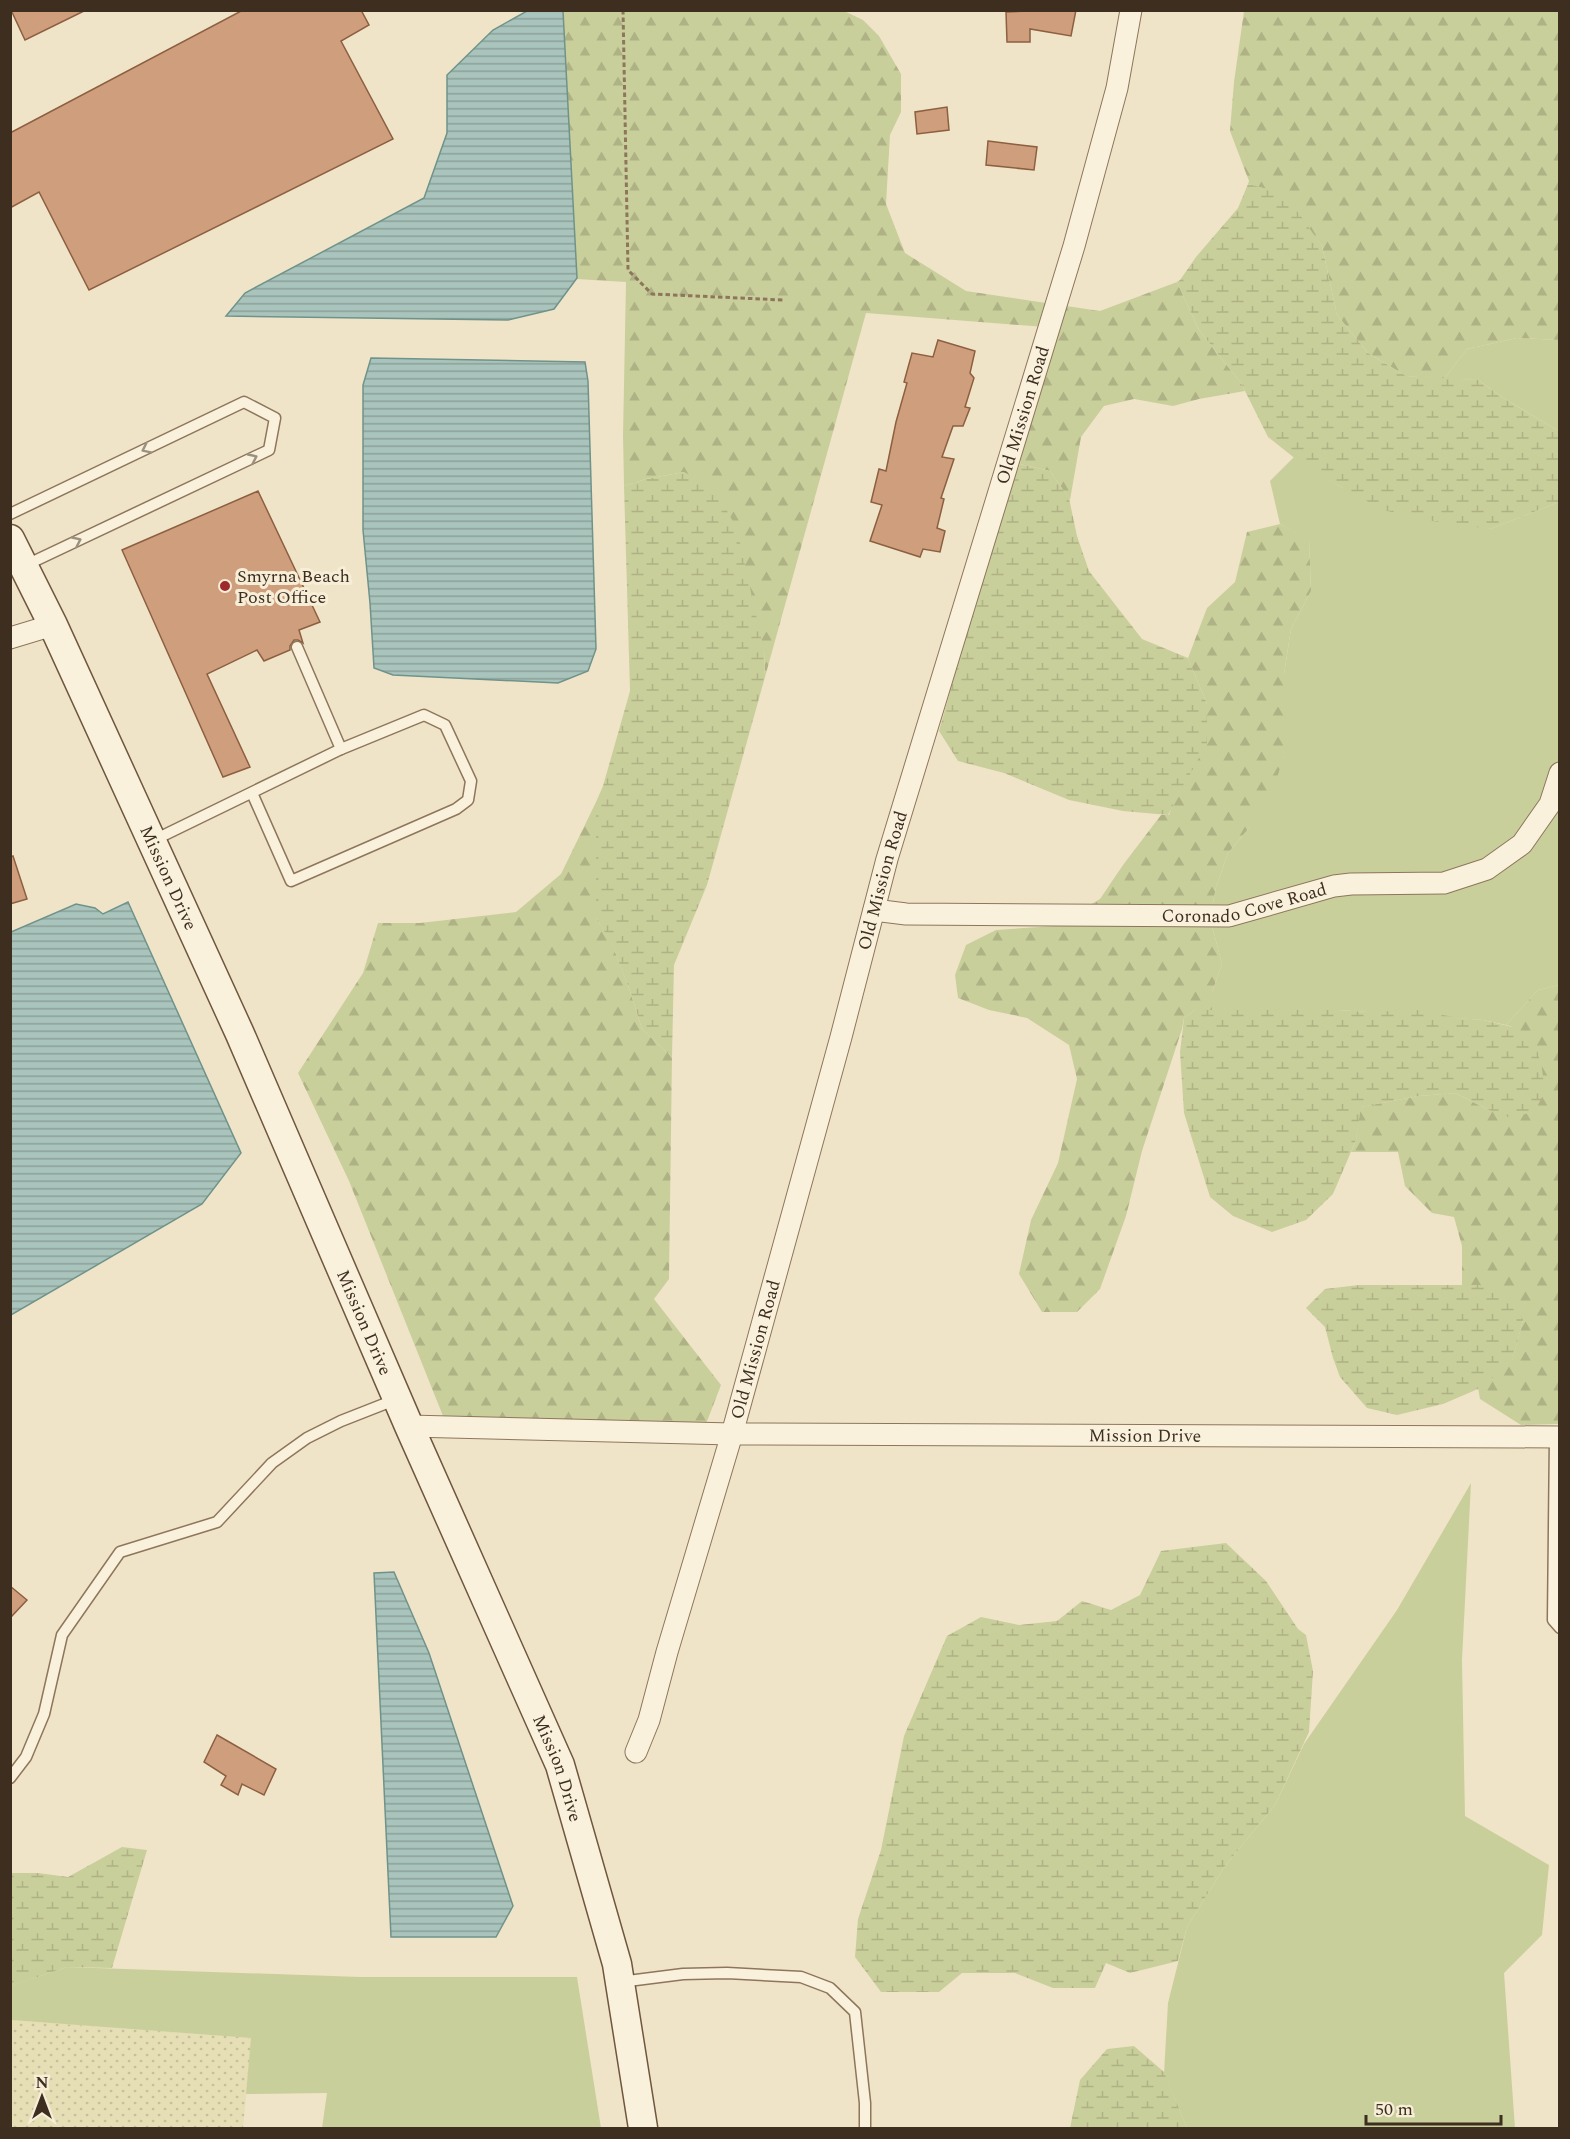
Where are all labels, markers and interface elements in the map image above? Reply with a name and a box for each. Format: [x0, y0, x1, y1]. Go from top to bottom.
street label: Old Mission Road [989, 343, 1057, 488]
one-way arrow [141, 442, 152, 454]
one-way arrow [246, 453, 257, 465]
one-way arrow [70, 537, 81, 549]
place label: Smyrna Beach Post Office [237, 563, 350, 611]
marker: Smyrna Beach Post Office [218, 579, 232, 593]
street label: Old Mission Road [851, 807, 915, 953]
street label: Mission Drive [132, 821, 204, 935]
street label: Coronado Cove Road [1161, 876, 1330, 930]
street label: Mission Drive [329, 1266, 399, 1380]
street label: Old Mission Road [724, 1277, 788, 1422]
street label: Mission Drive [1088, 1422, 1201, 1450]
street label: Mission Drive [525, 1710, 589, 1825]
north arrow [12, 2067, 72, 2127]
text: N [35, 2071, 49, 2095]
scale bar [1366, 2088, 1501, 2126]
text: 50 m [1375, 2096, 1413, 2123]

